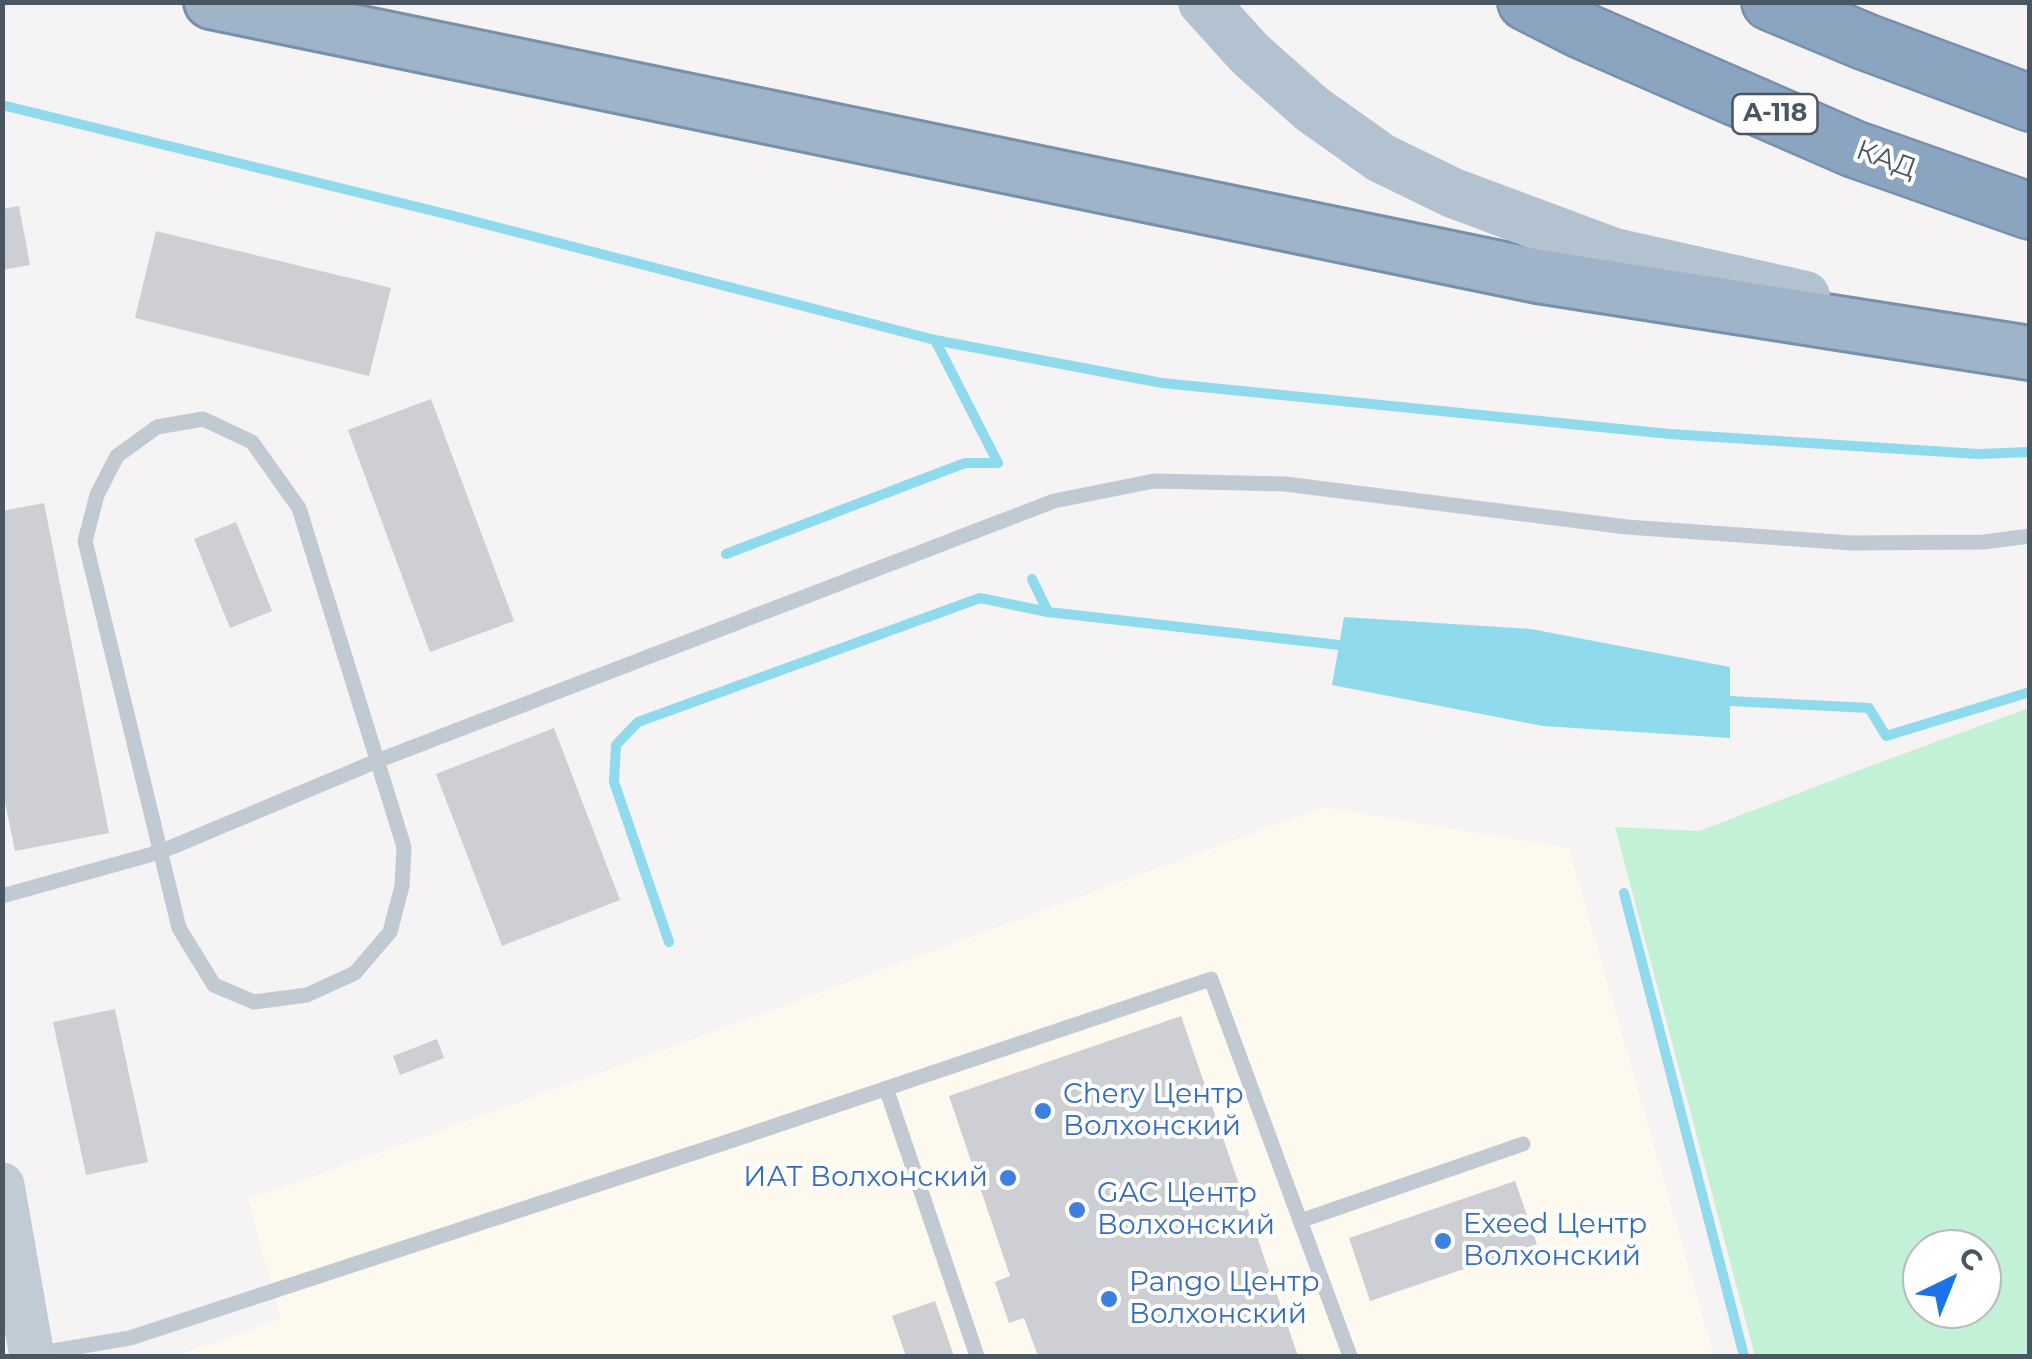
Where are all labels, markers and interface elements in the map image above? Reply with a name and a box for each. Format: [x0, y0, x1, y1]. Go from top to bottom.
road number: А-118 [1732, 94, 1818, 134]
street label: КАД [1851, 134, 1921, 186]
place label: Chery Центр Волхонский [1063, 1078, 1244, 1144]
marker: Chery Центр Волхонский [1032, 1100, 1054, 1122]
place label: ИАТ Волхонский [743, 1161, 988, 1195]
marker: ИАТ Волхонский [997, 1167, 1019, 1189]
place label: GAC Центр Волхонский [1097, 1177, 1275, 1243]
marker: GAC Центр Волхонский [1066, 1199, 1088, 1221]
place label: Exeed Центр Волхонский [1463, 1208, 1647, 1274]
north arrow [1902, 1229, 2002, 1329]
marker: Exeed Центр Волхонский [1432, 1230, 1454, 1252]
text: С [1952, 1239, 1990, 1278]
place label: Pango Центр Волхонский [1129, 1266, 1320, 1332]
marker: Pango Центр Волхонский [1098, 1288, 1120, 1310]

